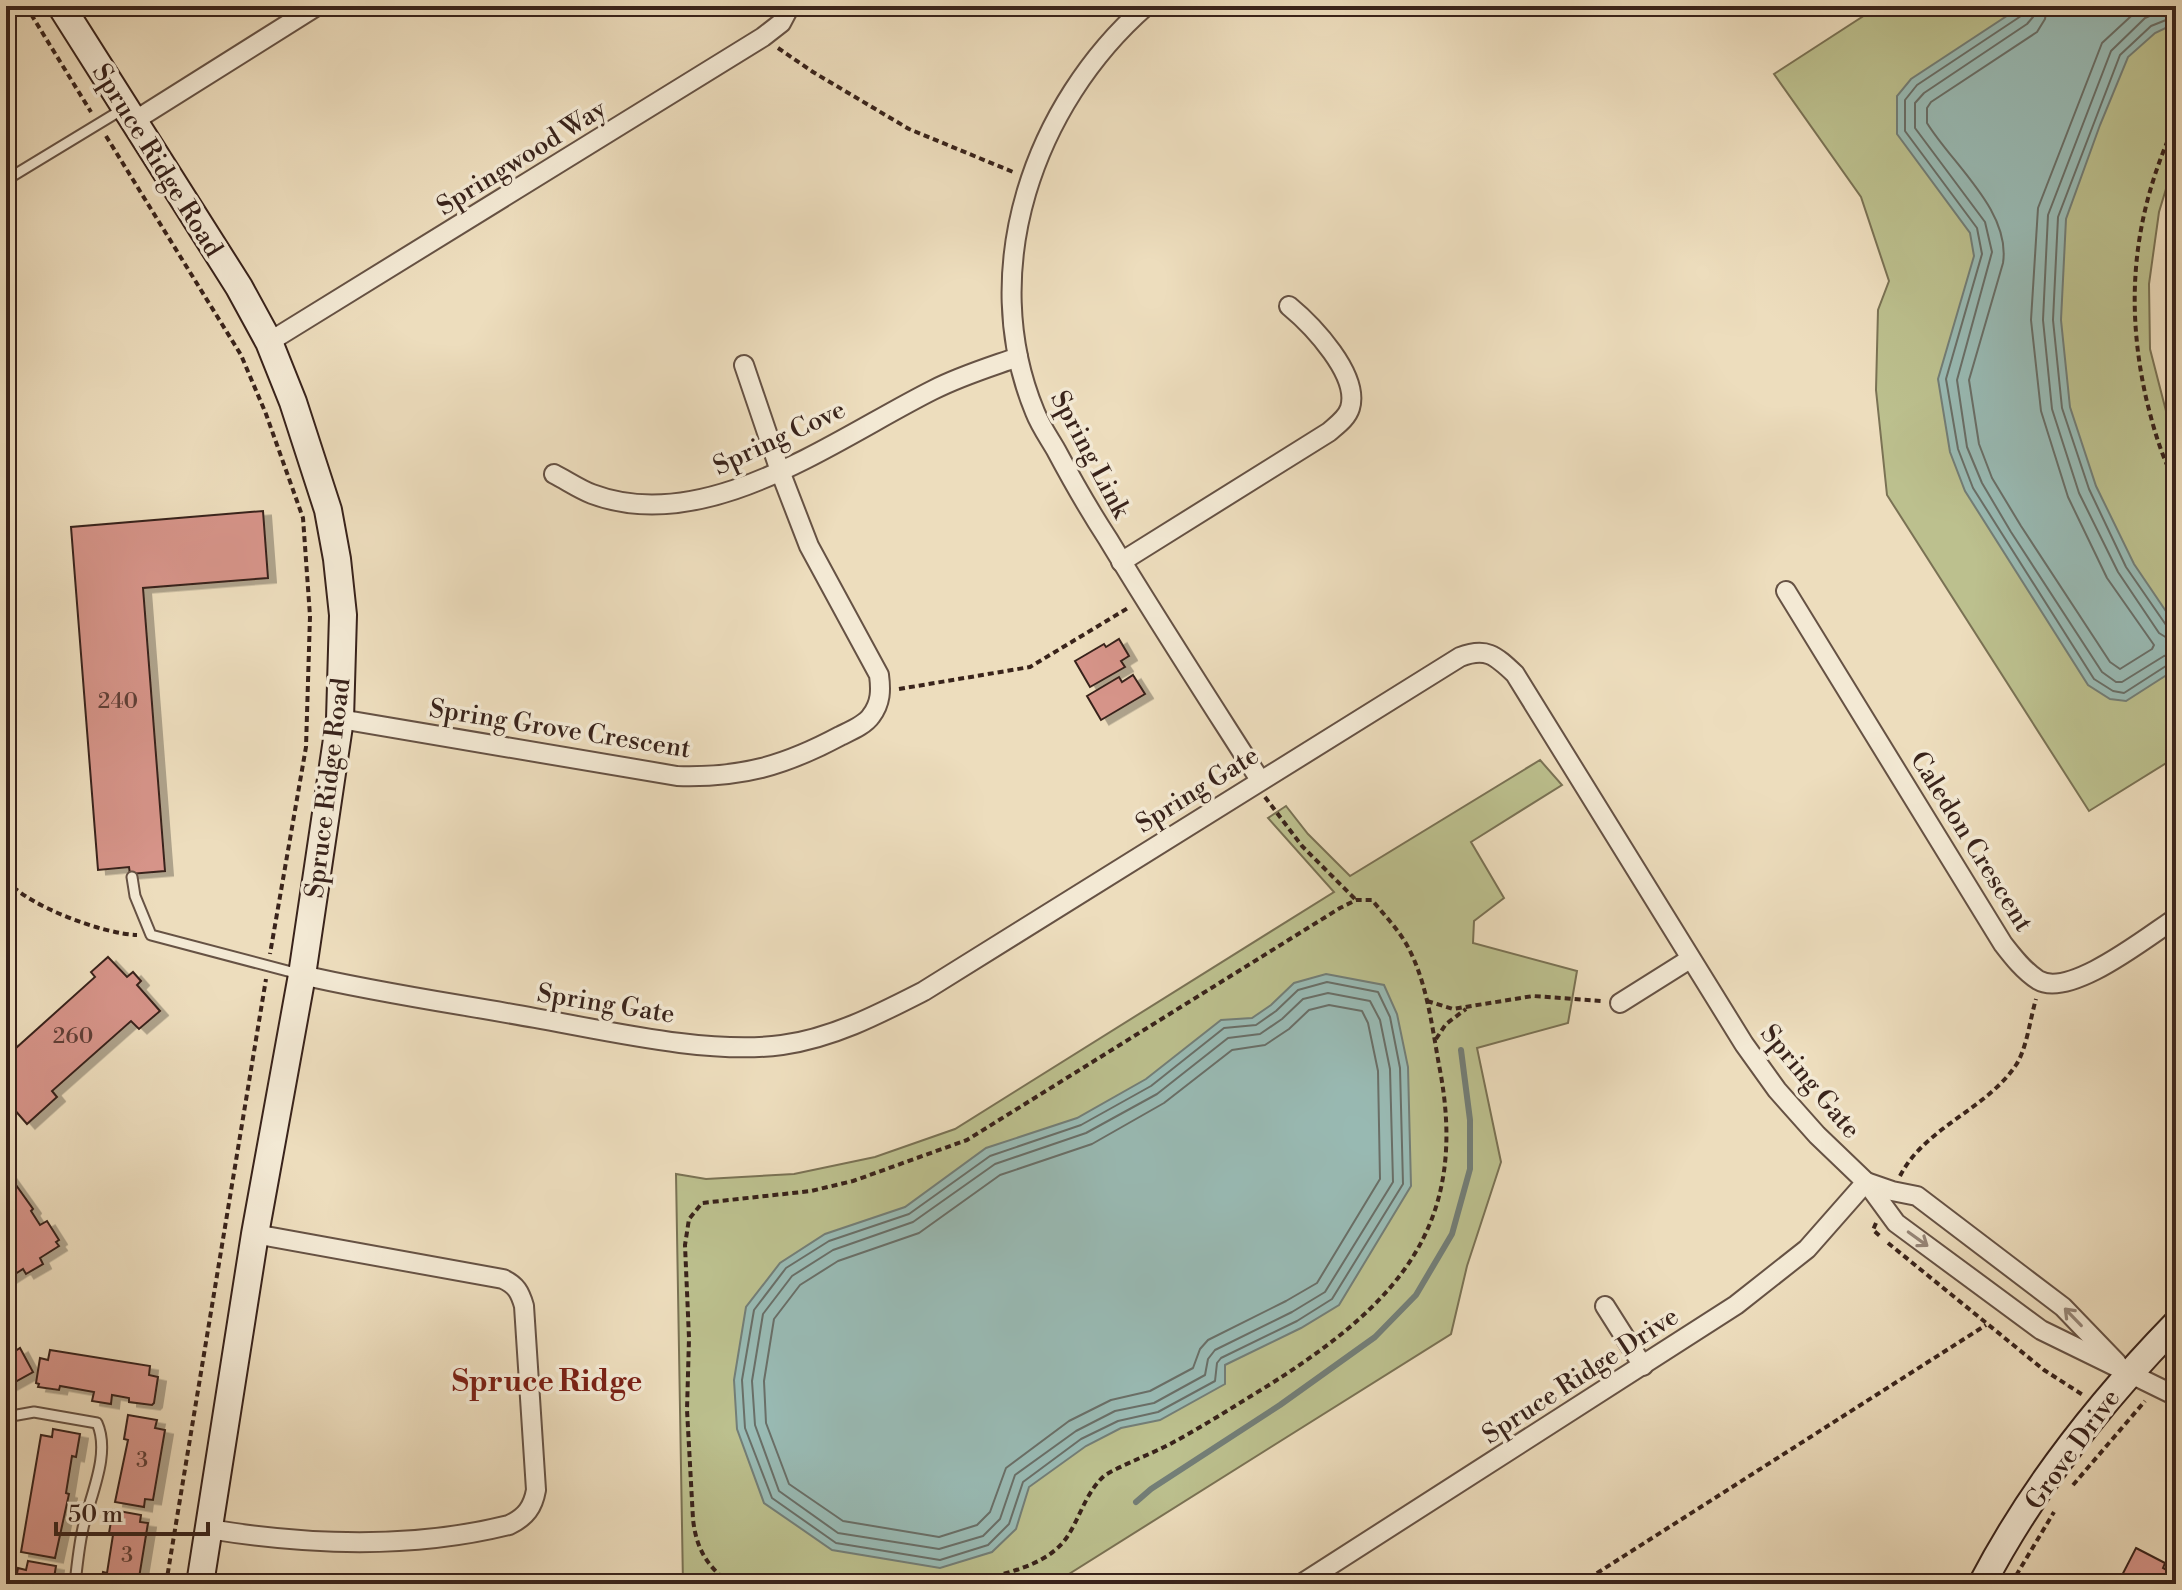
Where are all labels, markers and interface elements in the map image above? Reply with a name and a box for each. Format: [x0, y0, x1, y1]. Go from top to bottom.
street label: Spruce Ridge Road [85, 58, 230, 263]
street label: Springwood Way [431, 93, 612, 223]
street label: Spring Link [1043, 385, 1138, 525]
street label: Spring Cove [708, 393, 851, 482]
street label: Spruce Ridge Road [299, 676, 357, 900]
house number: 240 [98, 688, 138, 715]
street label: Spring Grove Crescent [427, 693, 693, 765]
street label: Spring Gate [1130, 739, 1265, 840]
street label: Caledon Crescent [1903, 746, 2039, 938]
street label: Spring Gate [535, 977, 677, 1031]
street label: Spring Gate [1753, 1018, 1867, 1145]
house number: 260 [53, 1023, 93, 1050]
one-way arrow [1907, 1230, 1928, 1247]
street label: Spruce Ridge Drive [1476, 1300, 1685, 1451]
one-way arrow [2064, 1308, 2083, 1327]
district label: Spruce Ridge [452, 1363, 642, 1401]
street label: Grove Drive [2018, 1383, 2127, 1516]
house number: 3 [136, 1447, 148, 1474]
scale bar [56, 1486, 208, 1536]
text: 50 m [68, 1500, 123, 1530]
house number: 3 [121, 1542, 133, 1569]

